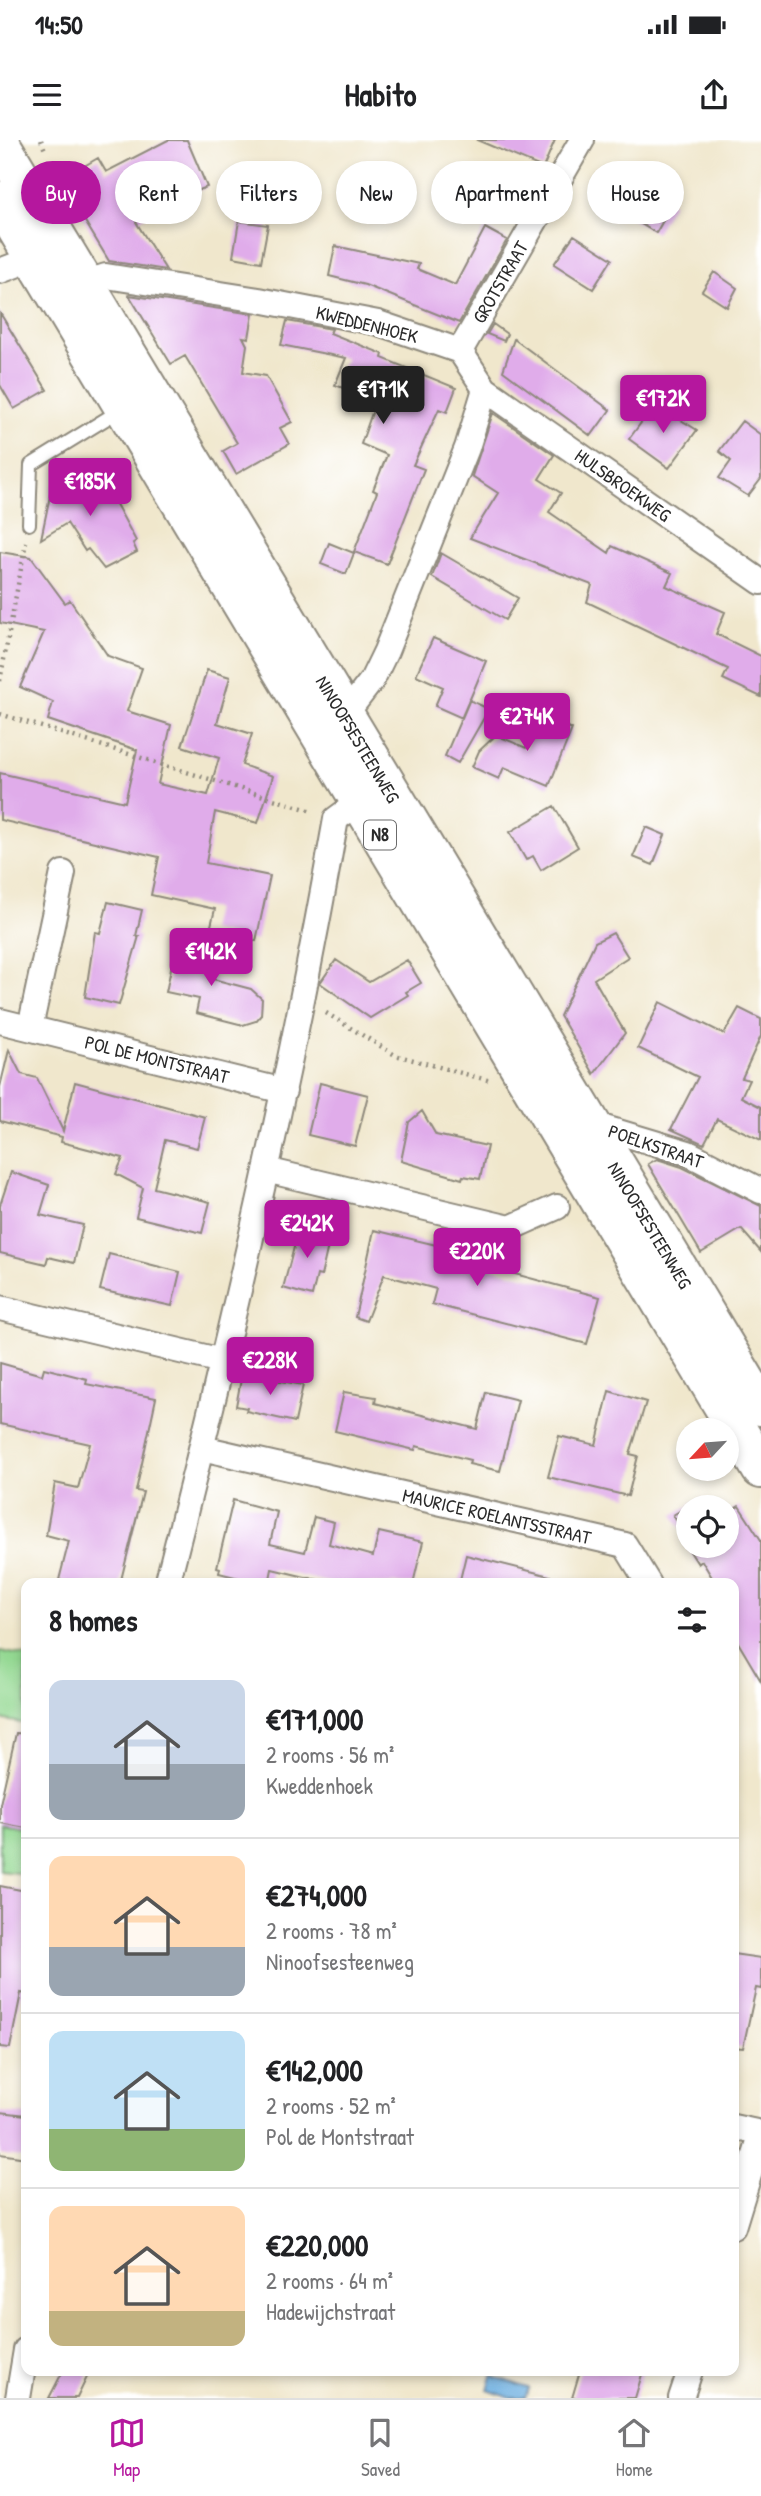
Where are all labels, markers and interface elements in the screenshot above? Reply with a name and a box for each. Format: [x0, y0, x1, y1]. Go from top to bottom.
text: 14:50 [35, 7, 83, 42]
text: Habito [345, 73, 416, 116]
icon: menu [28, 76, 66, 114]
icon: share [695, 76, 733, 114]
chip: Buy [21, 161, 101, 224]
chip: Rent [115, 161, 202, 224]
chip: Filters [216, 161, 322, 224]
chip: New [336, 161, 417, 224]
chip: Apartment [431, 161, 573, 224]
chip: House [587, 161, 684, 224]
street label: GROTSTRAAT [466, 235, 535, 328]
street label: KWEDDENHOEK [313, 299, 421, 349]
pin: €171K [334, 366, 432, 426]
text: €171K [357, 373, 409, 404]
pin: €172K [614, 376, 712, 435]
text: €172K [636, 382, 690, 413]
street label: HULSBROEKWEG [570, 442, 676, 528]
pin: €185K [41, 458, 139, 518]
text: €185K [64, 465, 116, 496]
street label: NINOOFSESTEENWEG [310, 671, 406, 807]
pin: €274K [478, 694, 576, 753]
text: €274K [500, 700, 554, 731]
road number: N8 [364, 820, 396, 850]
pin: €142K [162, 928, 260, 988]
text: €142K [186, 935, 236, 966]
street label: POL DE MONTSTRAAT [82, 1029, 233, 1090]
street label: POELKSTRAAT [605, 1118, 708, 1175]
street label: NINOOFSESTEENWEG [602, 1157, 698, 1293]
pin: €242K [258, 1200, 356, 1260]
text: €242K [280, 1207, 334, 1238]
pin: €220K [428, 1228, 526, 1288]
text: €220K [450, 1235, 504, 1266]
pin: €228K [221, 1338, 319, 1397]
text: €228K [243, 1344, 297, 1375]
north arrow [676, 1418, 738, 1480]
map controls [676, 1418, 739, 1558]
street label: MAURICE ROELANTSSTRAAT [400, 1482, 595, 1551]
button: locate [676, 1495, 739, 1558]
text: 8 homes [49, 1600, 137, 1640]
icon: filters [673, 1601, 711, 1639]
text: €171,000 [266, 1699, 363, 1739]
icon: home [105, 1708, 189, 1792]
text: 2 rooms · 56 m² [266, 1739, 394, 1770]
text: Kweddenhoek [266, 1770, 373, 1801]
text: €274,000 [266, 1875, 367, 1915]
icon: home [105, 1884, 189, 1968]
text: 2 rooms · 78 m² [266, 1915, 397, 1946]
text: Ninoofsesteenweg [266, 1946, 414, 1977]
text: €142,000 [266, 2050, 363, 2090]
icon: home [105, 2059, 189, 2143]
text: 2 rooms · 52 m² [266, 2090, 396, 2121]
text: Pol de Montstraat [266, 2121, 414, 2152]
text: €220,000 [266, 2225, 368, 2265]
icon: home [105, 2234, 189, 2318]
text: 2 rooms · 64 m² [266, 2265, 393, 2296]
text: Hadewijchstraat [266, 2296, 395, 2327]
tab: Map [108, 2414, 146, 2482]
tab: Saved [361, 2414, 400, 2482]
tab: Home [615, 2414, 653, 2482]

